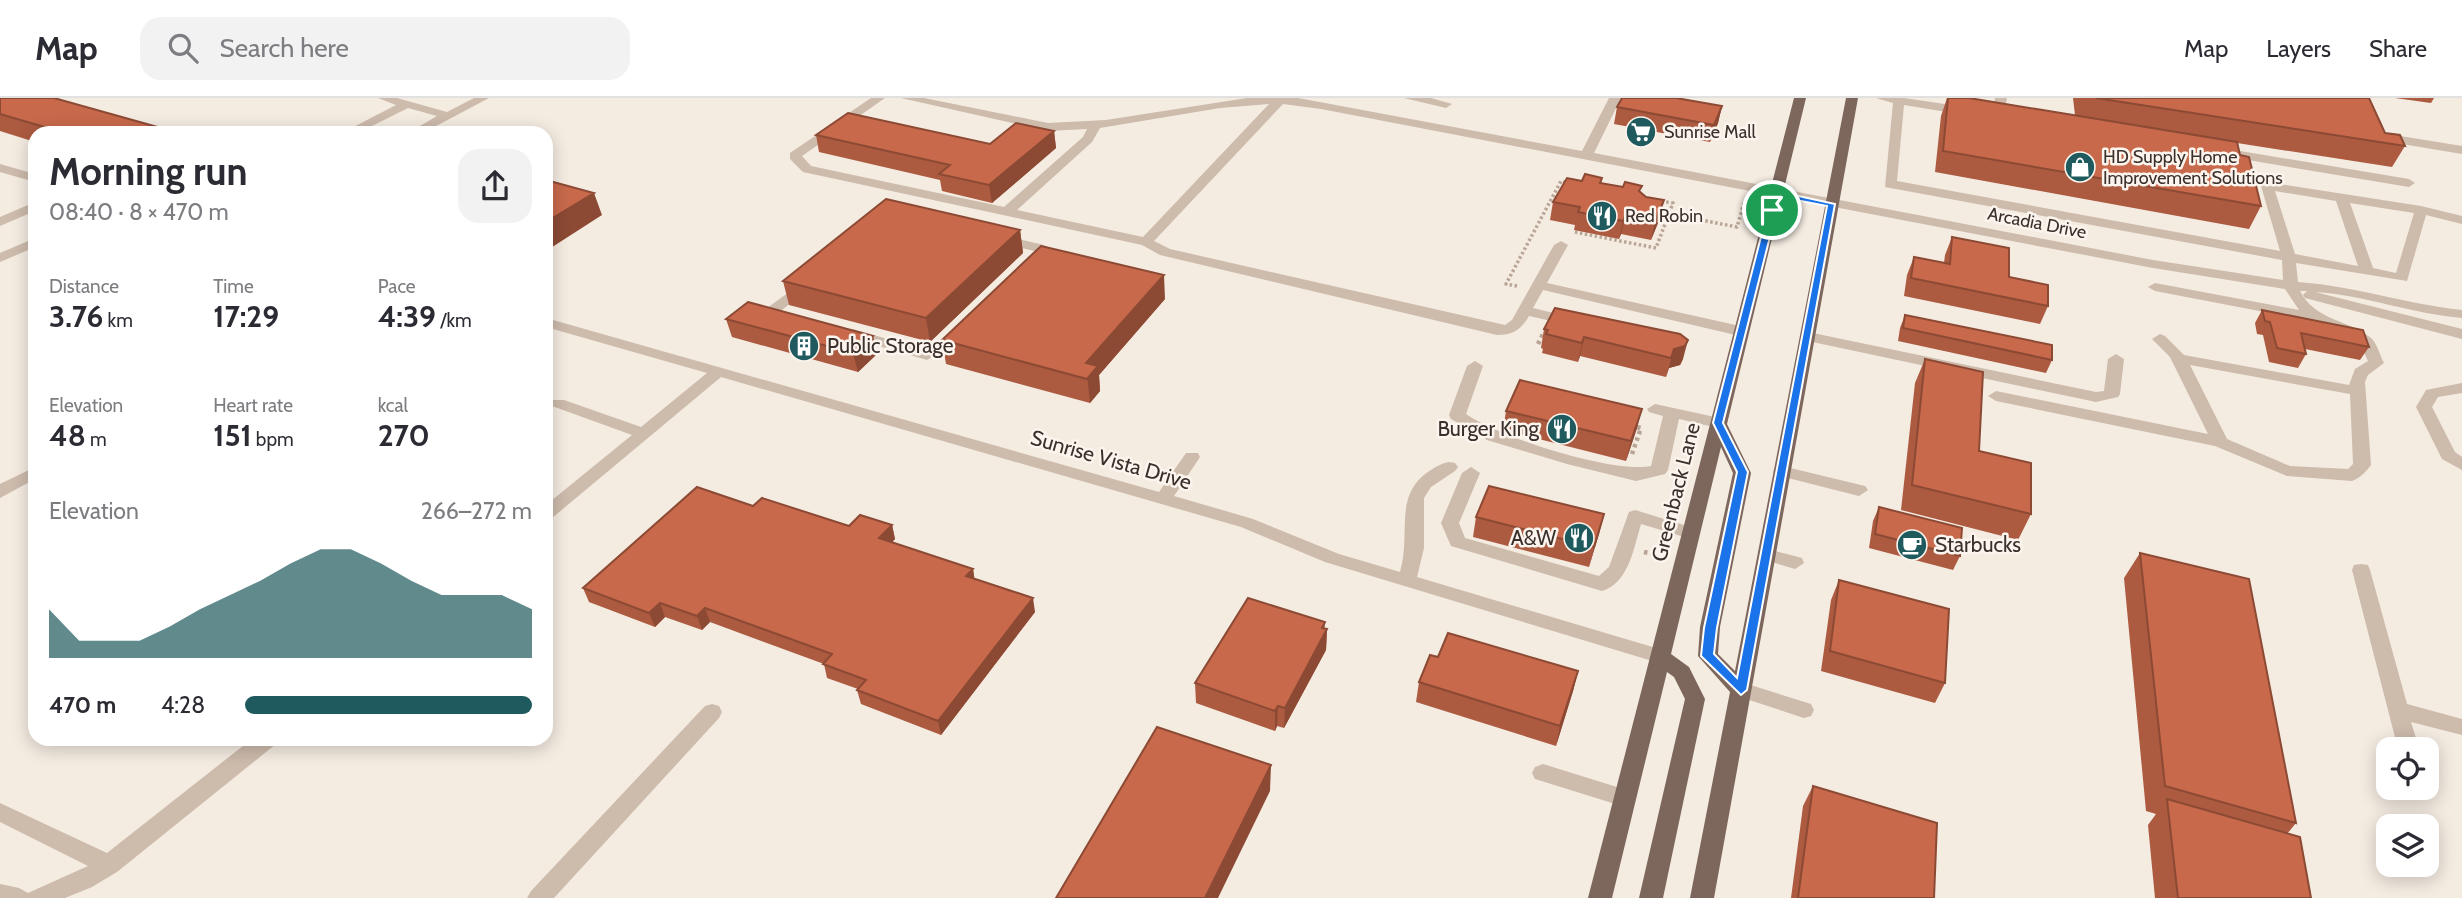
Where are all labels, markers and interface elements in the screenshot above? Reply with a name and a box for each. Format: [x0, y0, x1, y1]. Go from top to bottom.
search box [140, 17, 630, 80]
text: Map [35, 28, 98, 68]
icon: search [164, 29, 202, 67]
text: Search here [220, 32, 349, 64]
text: Map [2184, 34, 2228, 63]
text: Layers [2266, 34, 2331, 63]
text: Share [2369, 34, 2427, 63]
supermarket icon: Sunrise Mall [1624, 115, 1658, 149]
place label: Sunrise Mall [1664, 121, 1757, 143]
place label: HD Supply Home Improvement Solutions [2103, 146, 2283, 189]
text: Morning run [49, 148, 248, 195]
button: share [458, 149, 532, 223]
shop icon: HD Supply Home Improvement Solutions [2063, 150, 2097, 184]
pin [1742, 180, 1802, 240]
icon: arrive [1753, 191, 1791, 229]
text: 08:40 · 8 × 470 m [49, 198, 229, 226]
restaurant icon: Red Robin [1585, 199, 1619, 233]
street label: Arcadia Drive [1986, 203, 2088, 243]
place label: Red Robin [1625, 205, 1703, 227]
text: Distance [49, 275, 119, 298]
text: Time [213, 275, 254, 298]
text: Pace [378, 275, 416, 298]
text: 3.76 [49, 298, 103, 335]
text: 17:29 [213, 298, 279, 335]
text: 4:39 [378, 298, 436, 335]
text: km [103, 309, 133, 332]
text: /km [436, 309, 472, 332]
building icon: Public Storage [787, 329, 821, 363]
place label: Public Storage [827, 333, 954, 358]
text: Elevation [49, 394, 123, 417]
text: Heart rate [213, 394, 293, 417]
text: kcal [378, 394, 408, 417]
restaurant icon: Burger King [1545, 412, 1579, 446]
place label: Burger King [1437, 416, 1540, 441]
text: 48 [49, 417, 86, 454]
text: 151 [213, 417, 252, 454]
text: 270 [378, 417, 430, 454]
street label: Greenback Lane [1646, 420, 1705, 564]
street label: Sunrise Vista Drive [1028, 425, 1195, 494]
text: m [86, 428, 107, 451]
text: bpm [252, 428, 294, 451]
text: Elevation [49, 497, 139, 525]
text: 266–272 m [421, 497, 532, 525]
restaurant icon: A&W [1562, 521, 1596, 555]
place label: A&W [1511, 525, 1556, 550]
cafe icon: Starbucks [1895, 528, 1929, 562]
place label: Starbucks [1935, 532, 2021, 557]
text: 470 m [49, 691, 116, 719]
text: 4:28 [161, 691, 205, 719]
map controls [2376, 737, 2439, 877]
button: locate [2376, 737, 2439, 800]
button: layers [2376, 814, 2439, 877]

